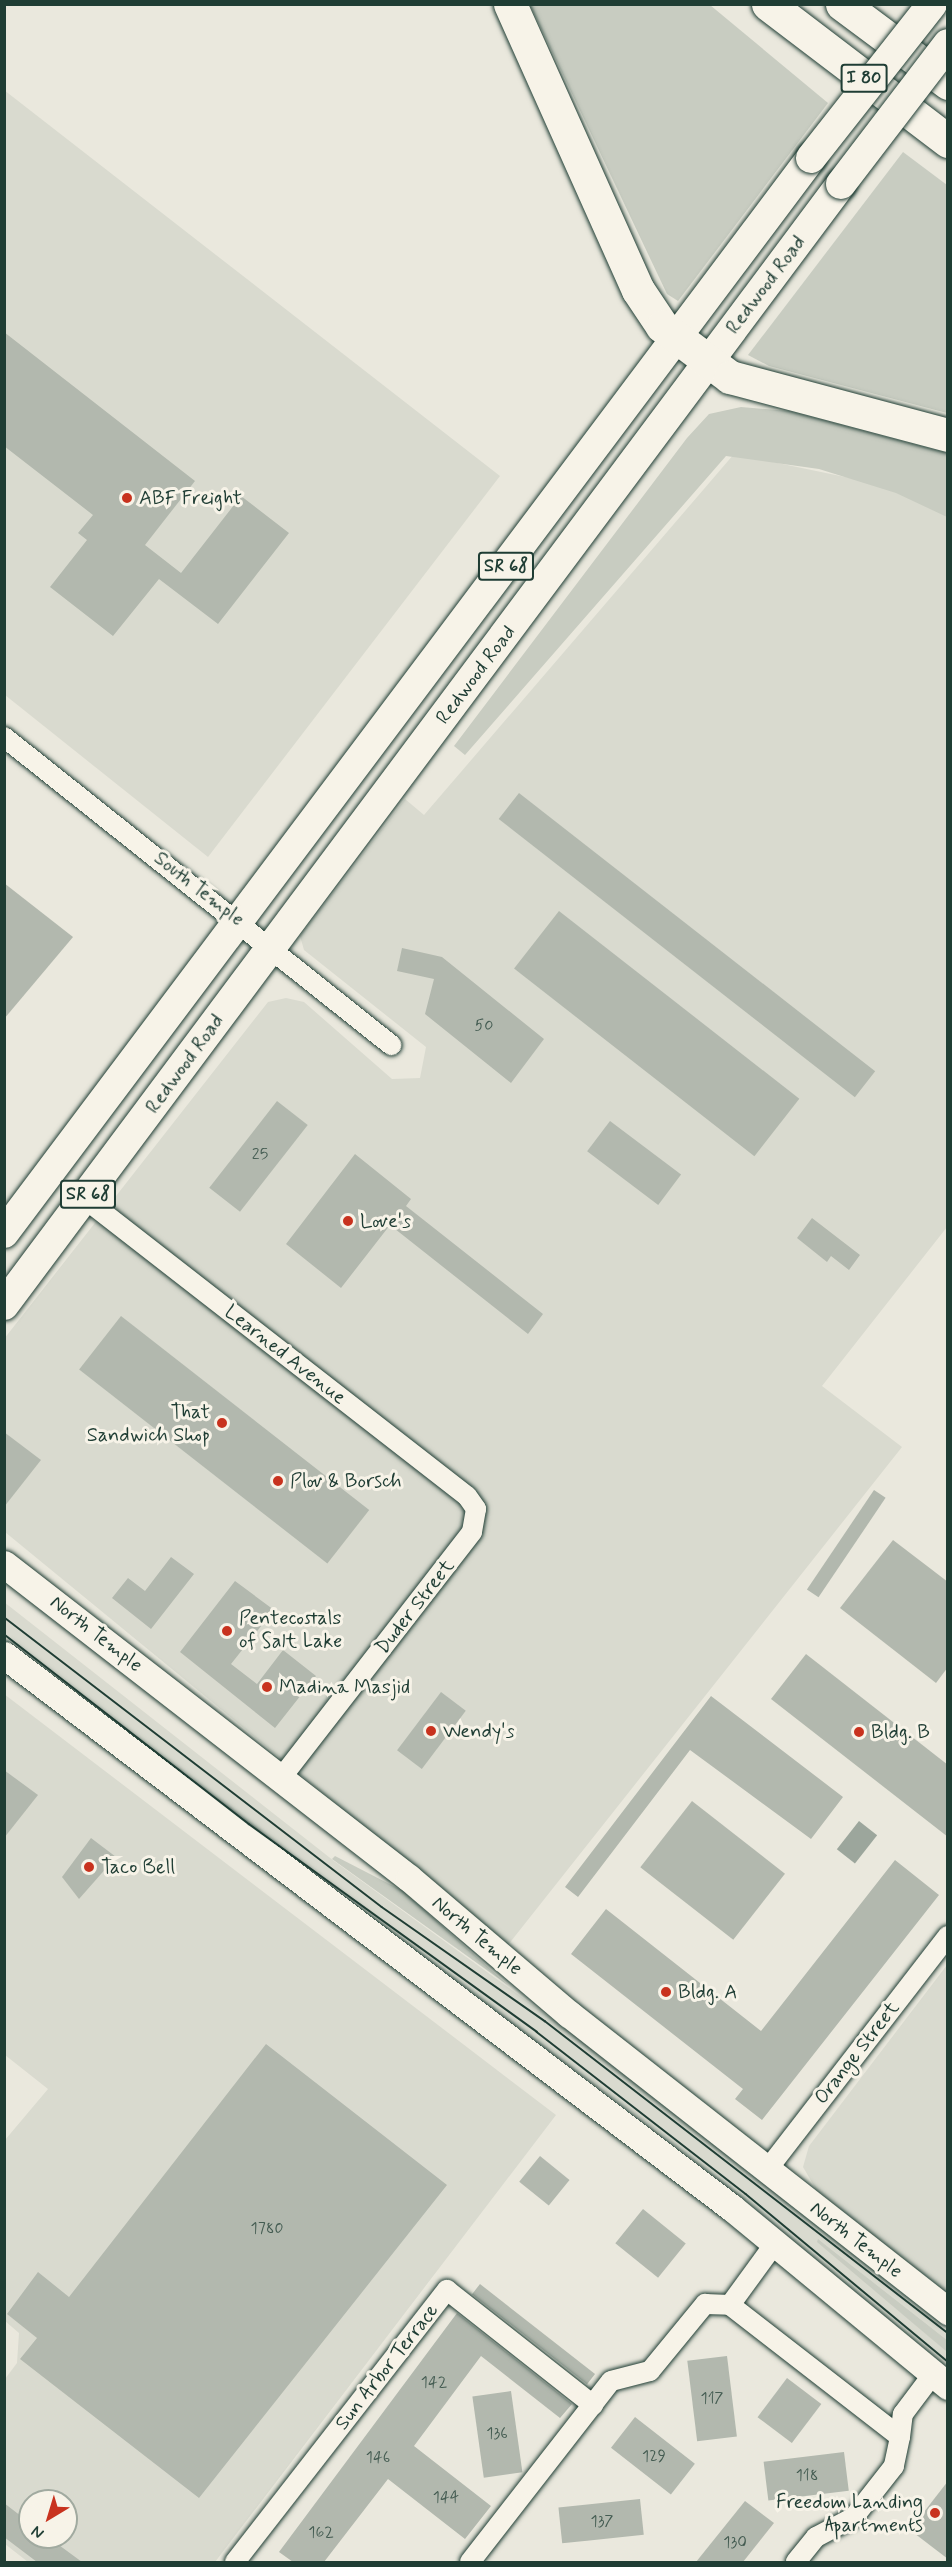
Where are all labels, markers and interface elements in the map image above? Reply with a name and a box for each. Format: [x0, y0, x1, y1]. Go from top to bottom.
road number: I 80 [840, 63, 888, 93]
street label: Redwood Road [721, 231, 811, 339]
place label: ABF Freight [139, 486, 242, 510]
marker: ABF Freight [120, 491, 134, 505]
road number: SR 68 [478, 551, 534, 581]
street label: Redwood Road [431, 621, 521, 729]
street label: South Temple [149, 846, 249, 932]
street label: Redwood Road [141, 1009, 229, 1119]
house number: 50 [475, 1016, 493, 1036]
house number: 25 [252, 1145, 268, 1165]
road number: SR 68 [60, 1179, 116, 1209]
place label: Love's [360, 1209, 411, 1233]
marker: Love's [341, 1214, 355, 1228]
street label: Learned Avenue [222, 1302, 348, 1408]
place label: That Sandwich Shop [87, 1400, 210, 1447]
marker: That Sandwich Shop [215, 1416, 229, 1430]
place label: Plov & Borsch [290, 1469, 402, 1493]
marker: Plov & Borsch [271, 1474, 285, 1488]
street label: Duder Street [370, 1555, 460, 1659]
street label: North Temple [45, 1590, 147, 1678]
place label: Pentecostals of Salt Lake [239, 1607, 345, 1654]
marker: Pentecostals of Salt Lake [220, 1624, 234, 1638]
place label: Madina Masjid [279, 1675, 410, 1699]
marker: Madina Masjid [260, 1680, 274, 1694]
place label: Wendy's [443, 1719, 514, 1743]
place label: Bldg. B [871, 1720, 930, 1744]
marker: Wendy's [424, 1724, 438, 1738]
marker: Bldg. B [852, 1725, 866, 1739]
place label: Taco Bell [101, 1855, 174, 1879]
marker: Taco Bell [82, 1860, 96, 1874]
street label: North Temple [427, 1891, 527, 1981]
place label: Bldg. A [678, 1980, 737, 2004]
marker: Bldg. A [659, 1985, 673, 1999]
street label: Orange Street [809, 1997, 905, 2109]
street label: North Temple [805, 2196, 907, 2284]
house number: 1780 [251, 2219, 283, 2239]
street label: Sun Arbor Terrace [330, 2298, 444, 2436]
house number: 142 [421, 2373, 447, 2393]
house number: 117 [701, 2389, 723, 2409]
house number: 136 [486, 2424, 508, 2444]
house number: 129 [642, 2447, 666, 2467]
house number: 146 [366, 2448, 390, 2468]
house number: 118 [796, 2466, 818, 2486]
house number: 144 [433, 2488, 459, 2508]
north arrow [18, 2489, 78, 2549]
place label: Freedom Landing Apartments [779, 2490, 923, 2537]
marker: Freedom Landing Apartments [928, 2506, 942, 2520]
house number: 137 [591, 2512, 613, 2532]
text: N [27, 2520, 49, 2544]
house number: 162 [308, 2523, 334, 2543]
house number: 130 [723, 2533, 747, 2553]

